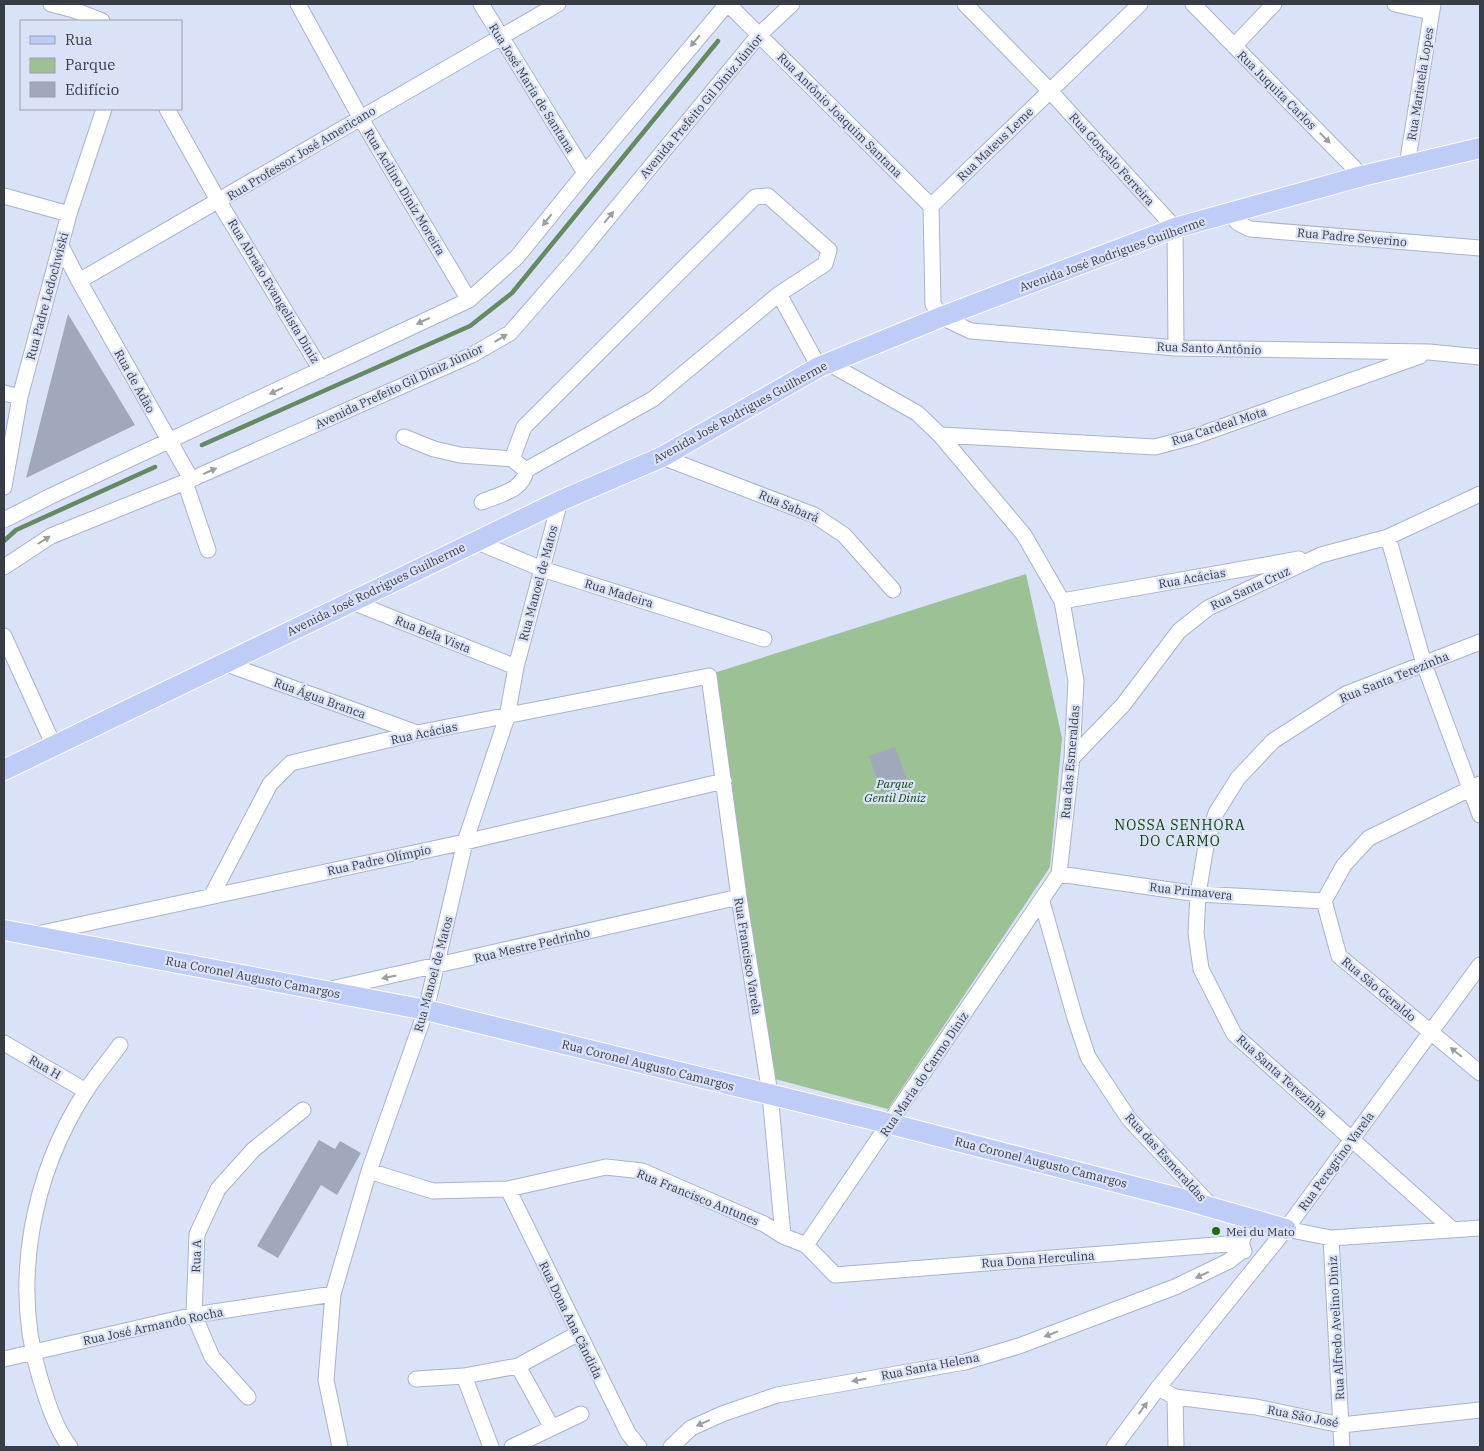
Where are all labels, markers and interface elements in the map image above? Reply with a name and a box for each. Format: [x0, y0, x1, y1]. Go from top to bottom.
legend [20, 20, 182, 110]
street label: Rua José Maria de Santana [486, 20, 578, 156]
street label: Rua Maristela Lopes [1404, 26, 1436, 141]
text: Rua [65, 30, 92, 49]
street label: Avenida Prefeito Gil Diniz Júnior [636, 30, 766, 181]
one-way arrow [690, 34, 701, 47]
street label: Rua Juquita Carlos [1234, 47, 1320, 133]
street label: Rua Antônio Joaquim Santana [774, 49, 906, 181]
text: Parque [65, 55, 115, 74]
text: Edifício [65, 80, 119, 99]
street label: Rua Professor José Americano [224, 103, 378, 203]
street label: Rua Mateus Leme [954, 104, 1036, 184]
street label: Rua Gonçalo Ferreira [1066, 109, 1158, 209]
street label: Rua Acilino Diniz Moreira [361, 126, 449, 258]
one-way arrow [1319, 132, 1331, 144]
one-way arrow [603, 211, 614, 224]
one-way arrow [541, 213, 552, 226]
street label: Avenida José Rodrigues Guilherme [1017, 213, 1207, 295]
street label: Rua Abraão Evangelista Diniz [225, 216, 323, 366]
street label: Rua Padre Severino [1296, 225, 1408, 249]
street label: Rua Padre Ledochwiski [23, 230, 71, 362]
one-way arrow [416, 317, 431, 326]
one-way arrow [495, 333, 508, 342]
street label: Rua Santo Antônio [1156, 339, 1262, 357]
street label: Avenida Prefeito Gil Diniz Júnior [313, 340, 486, 432]
street label: Rua de Adão [111, 347, 159, 415]
street label: Avenida José Rodrigues Guilherme [650, 358, 830, 466]
one-way arrow [269, 387, 284, 395]
street label: Rua Cardeal Mota [1170, 403, 1269, 448]
one-way arrow [203, 466, 217, 474]
street label: Rua Sabará [757, 487, 822, 526]
street label: Rua Manoel de Matos [515, 523, 561, 643]
one-way arrow [38, 535, 51, 545]
street label: Avenida José Rodrigues Guilherme [284, 539, 468, 639]
street label: Rua Santa Cruz [1208, 563, 1292, 613]
street label: Rua Acácias [1157, 565, 1227, 591]
street label: Rua Madeira [583, 575, 656, 611]
street label: Rua Bela Vista [393, 612, 473, 656]
street label: Rua Santa Terezinha [1337, 648, 1451, 706]
street label: Rua Água Branca [272, 674, 368, 722]
street label: Rua das Esmeraldas [1058, 705, 1082, 819]
street label: Rua Acácias [389, 719, 459, 747]
park label: Parque Gentil Diniz [864, 776, 926, 805]
district label: NOSSA SENHORA DO CARMO [1114, 816, 1246, 850]
street label: Rua Padre Olímpio [326, 842, 433, 878]
street label: Rua Primavera [1149, 879, 1234, 903]
street label: Rua Francisco Varela [731, 896, 765, 1016]
street label: Rua Manoel de Matos [410, 914, 456, 1034]
street label: Rua Mestre Pedrinho [473, 924, 592, 966]
street label: Rua Coronel Augusto Camargos [165, 953, 342, 1001]
street label: Rua São Geraldo [1339, 954, 1419, 1025]
one-way arrow [381, 973, 397, 981]
street label: Rua Maria do Carmo Diniz [877, 1009, 971, 1139]
street label: Rua Santa Terezinha [1234, 1031, 1331, 1121]
street label: Rua Coronel Augusto Camargos [560, 1036, 736, 1094]
one-way arrow [1449, 1047, 1462, 1058]
street label: Rua H [26, 1052, 64, 1082]
street label: Rua Peregrino Varela [1295, 1108, 1377, 1213]
street label: Rua das Esmeraldas [1122, 1110, 1210, 1204]
street label: Rua Coronel Augusto Camargos [953, 1133, 1129, 1191]
street label: Rua Francisco Antunes [635, 1166, 761, 1228]
place label: Mei du Mato [1226, 1224, 1295, 1239]
marker: Mei du Mato [1210, 1225, 1222, 1237]
street label: Rua A [188, 1238, 204, 1273]
street label: Rua Dona Herculina [981, 1248, 1096, 1270]
street label: Rua Alfredo Avelino Diniz [1325, 1256, 1347, 1400]
street label: Rua Dona Ana Cândida [536, 1259, 606, 1382]
one-way arrow [1194, 1270, 1209, 1279]
street label: Rua José Armando Rocha [81, 1304, 225, 1348]
one-way arrow [1043, 1331, 1058, 1338]
street label: Rua Santa Helena [880, 1349, 981, 1383]
one-way arrow [851, 1376, 867, 1384]
one-way arrow [1138, 1401, 1148, 1415]
street label: Rua São José [1266, 1402, 1340, 1430]
one-way arrow [696, 1419, 710, 1427]

